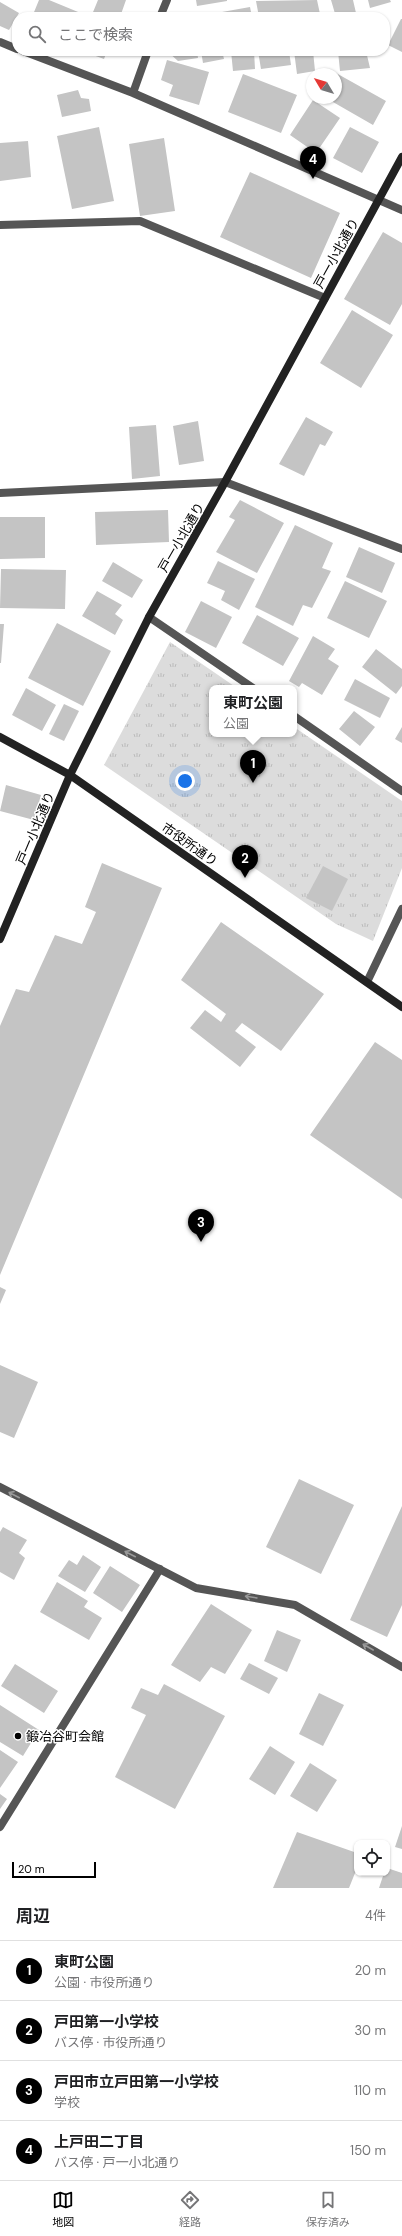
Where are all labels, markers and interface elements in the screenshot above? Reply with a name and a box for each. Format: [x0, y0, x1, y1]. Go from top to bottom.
search box [12, 12, 390, 56]
icon: search [26, 23, 48, 45]
text: ここで検索 [58, 25, 133, 45]
north arrow [306, 68, 342, 104]
pin: 4 [300, 146, 326, 179]
street label: 戸一小北通り [310, 215, 363, 291]
street label: 戸一小北通り [155, 499, 208, 575]
popup [209, 685, 297, 737]
text: 東町公園 [223, 693, 283, 713]
text: 公園 [223, 715, 249, 732]
pin: 1 [240, 750, 266, 783]
your location [175, 771, 195, 791]
street label: 戸一小北通り [12, 789, 59, 867]
street label: 市役所通り [158, 819, 221, 870]
pin: 2 [232, 845, 258, 878]
pin: 3 [188, 1209, 214, 1242]
one-way arrow [8, 1490, 20, 1498]
one-way arrow [124, 1550, 136, 1557]
one-way arrow [245, 1593, 258, 1601]
one-way arrow [362, 1643, 374, 1651]
place label: 鍛冶谷町会館 [26, 1728, 104, 1745]
marker: 鍛冶谷町会館 [13, 1731, 23, 1741]
map controls [354, 1840, 390, 1876]
button: locate [354, 1840, 390, 1876]
scale bar [12, 1860, 96, 1879]
text: 20 m [18, 1862, 44, 1876]
text: 周辺 [16, 1905, 50, 1927]
text: 4件 [365, 1907, 386, 1924]
text: 東町公園 [54, 1952, 114, 1972]
text: 1 [27, 1962, 31, 1979]
text: 20 m [355, 1962, 386, 1979]
text: 公園 · 市役所通り [54, 1974, 155, 1991]
text: 戸田第一小学校 [54, 2012, 159, 2032]
text: 2 [25, 2022, 33, 2039]
text: 30 m [354, 2022, 386, 2039]
text: バス停 · 市役所通り [54, 2034, 168, 2051]
text: 戸田市立戸田第一小学校 [54, 2072, 219, 2092]
text: 3 [25, 2082, 33, 2099]
text: 110 m [354, 2082, 386, 2099]
text: 学校 [54, 2094, 80, 2111]
text: 上戸田二丁目 [54, 2132, 144, 2152]
text: 4 [25, 2142, 33, 2159]
text: 150 m [350, 2142, 386, 2159]
text: バス停 · 戸一小北通り [54, 2154, 181, 2171]
tab: 地図 [52, 2189, 74, 2229]
tab: 経路 [179, 2189, 201, 2229]
tab: 保存済み [306, 2189, 350, 2229]

